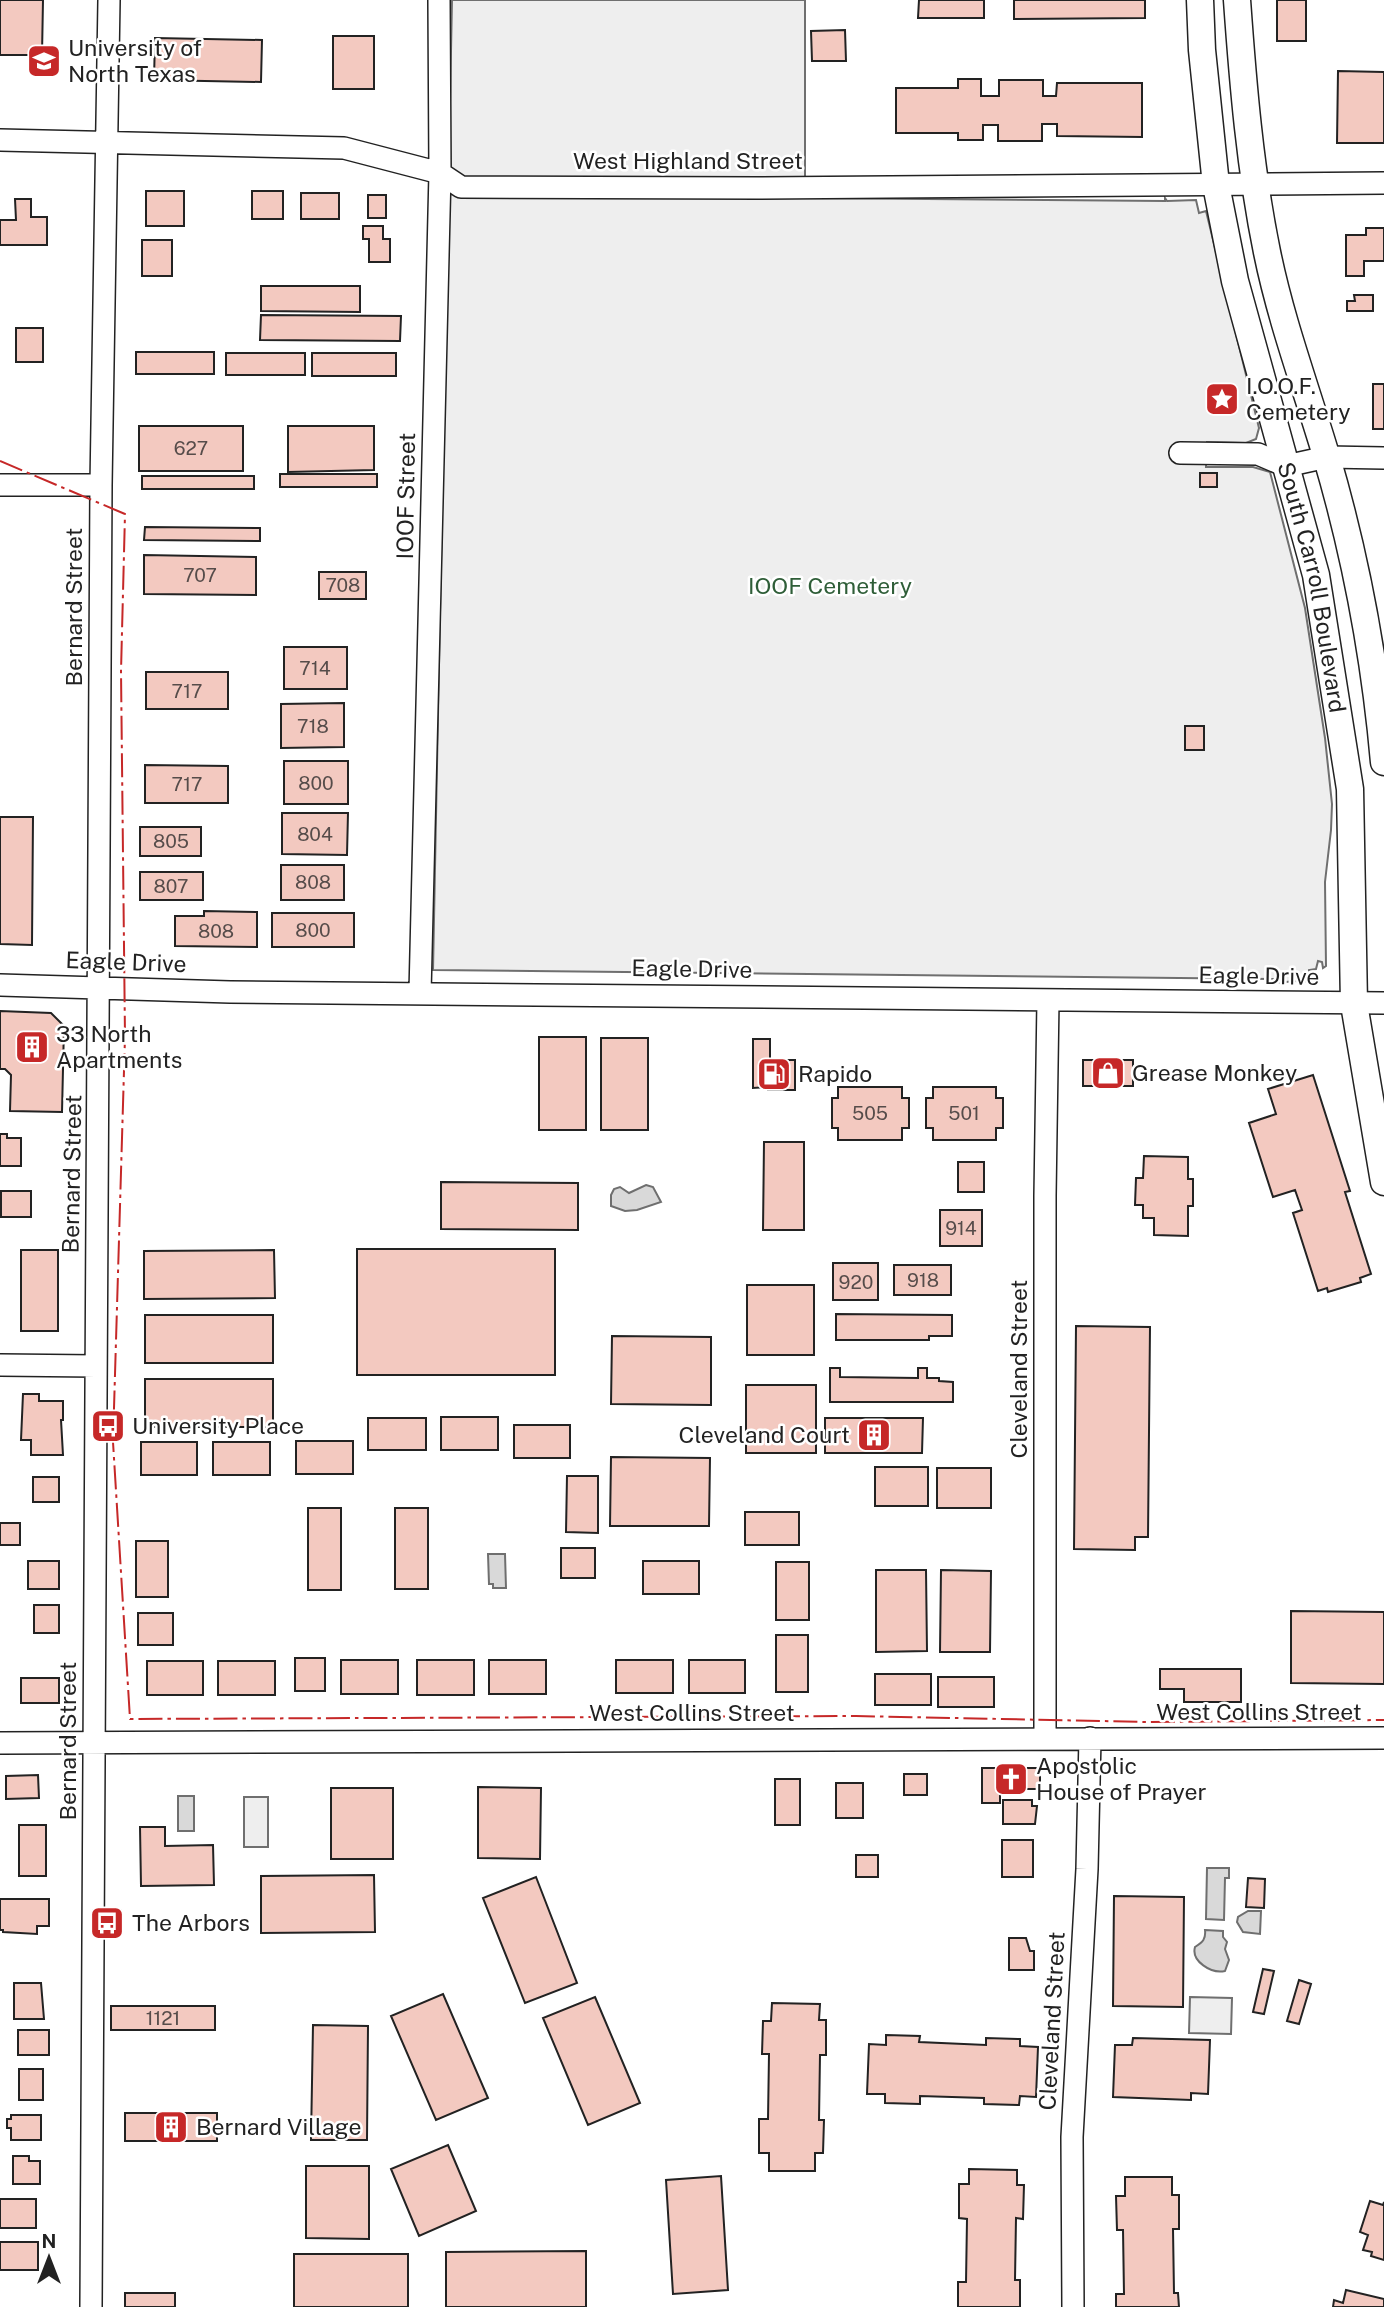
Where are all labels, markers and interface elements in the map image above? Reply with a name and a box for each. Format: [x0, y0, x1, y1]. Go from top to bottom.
place label: University of North Texas [68, 34, 202, 87]
school or university icon: University of North Texas [25, 42, 63, 80]
street label: West Highland Street [573, 147, 803, 174]
place label: I.O.O.F. Cemetery [1246, 372, 1351, 425]
place icon: I.O.O.F. Cemetery [1203, 380, 1241, 418]
street label: IOOF Street [391, 432, 420, 560]
house number: 627 [174, 437, 208, 459]
street label: South Carroll Boulevard [1273, 459, 1352, 715]
street label: Bernard Street [60, 528, 87, 686]
house number: 707 [183, 564, 217, 586]
park label: IOOF Cemetery [748, 572, 912, 599]
house number: 708 [326, 574, 360, 596]
house number: 714 [299, 657, 331, 679]
house number: 717 [172, 680, 202, 702]
house number: 718 [297, 715, 329, 737]
house number: 800 [298, 772, 334, 794]
house number: 717 [172, 773, 202, 795]
house number: 804 [297, 823, 333, 845]
house number: 805 [153, 830, 189, 852]
house number: 808 [295, 871, 331, 893]
house number: 807 [154, 875, 188, 897]
house number: 800 [295, 919, 331, 941]
house number: 808 [198, 920, 234, 942]
street label: Eagle Drive [65, 946, 187, 977]
street label: Eagle Drive [631, 954, 753, 983]
street label: Eagle Drive [1198, 961, 1320, 990]
place label: 33 North Apartments [56, 1020, 182, 1073]
building icon: 33 North Apartments [13, 1028, 51, 1066]
shop icon: Grease Monkey [1089, 1054, 1127, 1092]
fuel station icon: Rapido [755, 1055, 793, 1093]
place label: Grease Monkey [1132, 1059, 1297, 1086]
place label: Rapido [798, 1060, 872, 1087]
street label: Bernard Street [57, 1094, 86, 1254]
house number: 505 [852, 1102, 888, 1124]
house number: 501 [948, 1102, 980, 1124]
house number: 914 [945, 1217, 977, 1239]
house number: 918 [907, 1269, 939, 1291]
house number: 920 [839, 1271, 873, 1293]
street label: Cleveland Street [1005, 1280, 1032, 1458]
bus stop icon: University Place [89, 1407, 127, 1445]
place label: University Place [132, 1412, 304, 1439]
building icon: Cleveland Court [855, 1416, 893, 1454]
place label: Cleveland Court [679, 1421, 850, 1448]
street label: Bernard Street [54, 1662, 81, 1820]
street label: West Collins Street [1156, 1698, 1362, 1725]
street label: West Collins Street [589, 1699, 795, 1726]
place label: Apostolic House of Prayer [1036, 1752, 1206, 1805]
church icon: Apostolic House of Prayer [992, 1760, 1030, 1798]
bus stop icon: The Arbors [88, 1904, 126, 1942]
place label: The Arbors [132, 1909, 250, 1936]
street label: Cleveland Street [1033, 1931, 1070, 2111]
house number: 1121 [146, 2007, 180, 2029]
building icon: Bernard Village [152, 2108, 190, 2146]
place label: Bernard Village [196, 2113, 362, 2140]
north arrow [14, 2223, 84, 2293]
text: N [42, 2230, 56, 2252]

